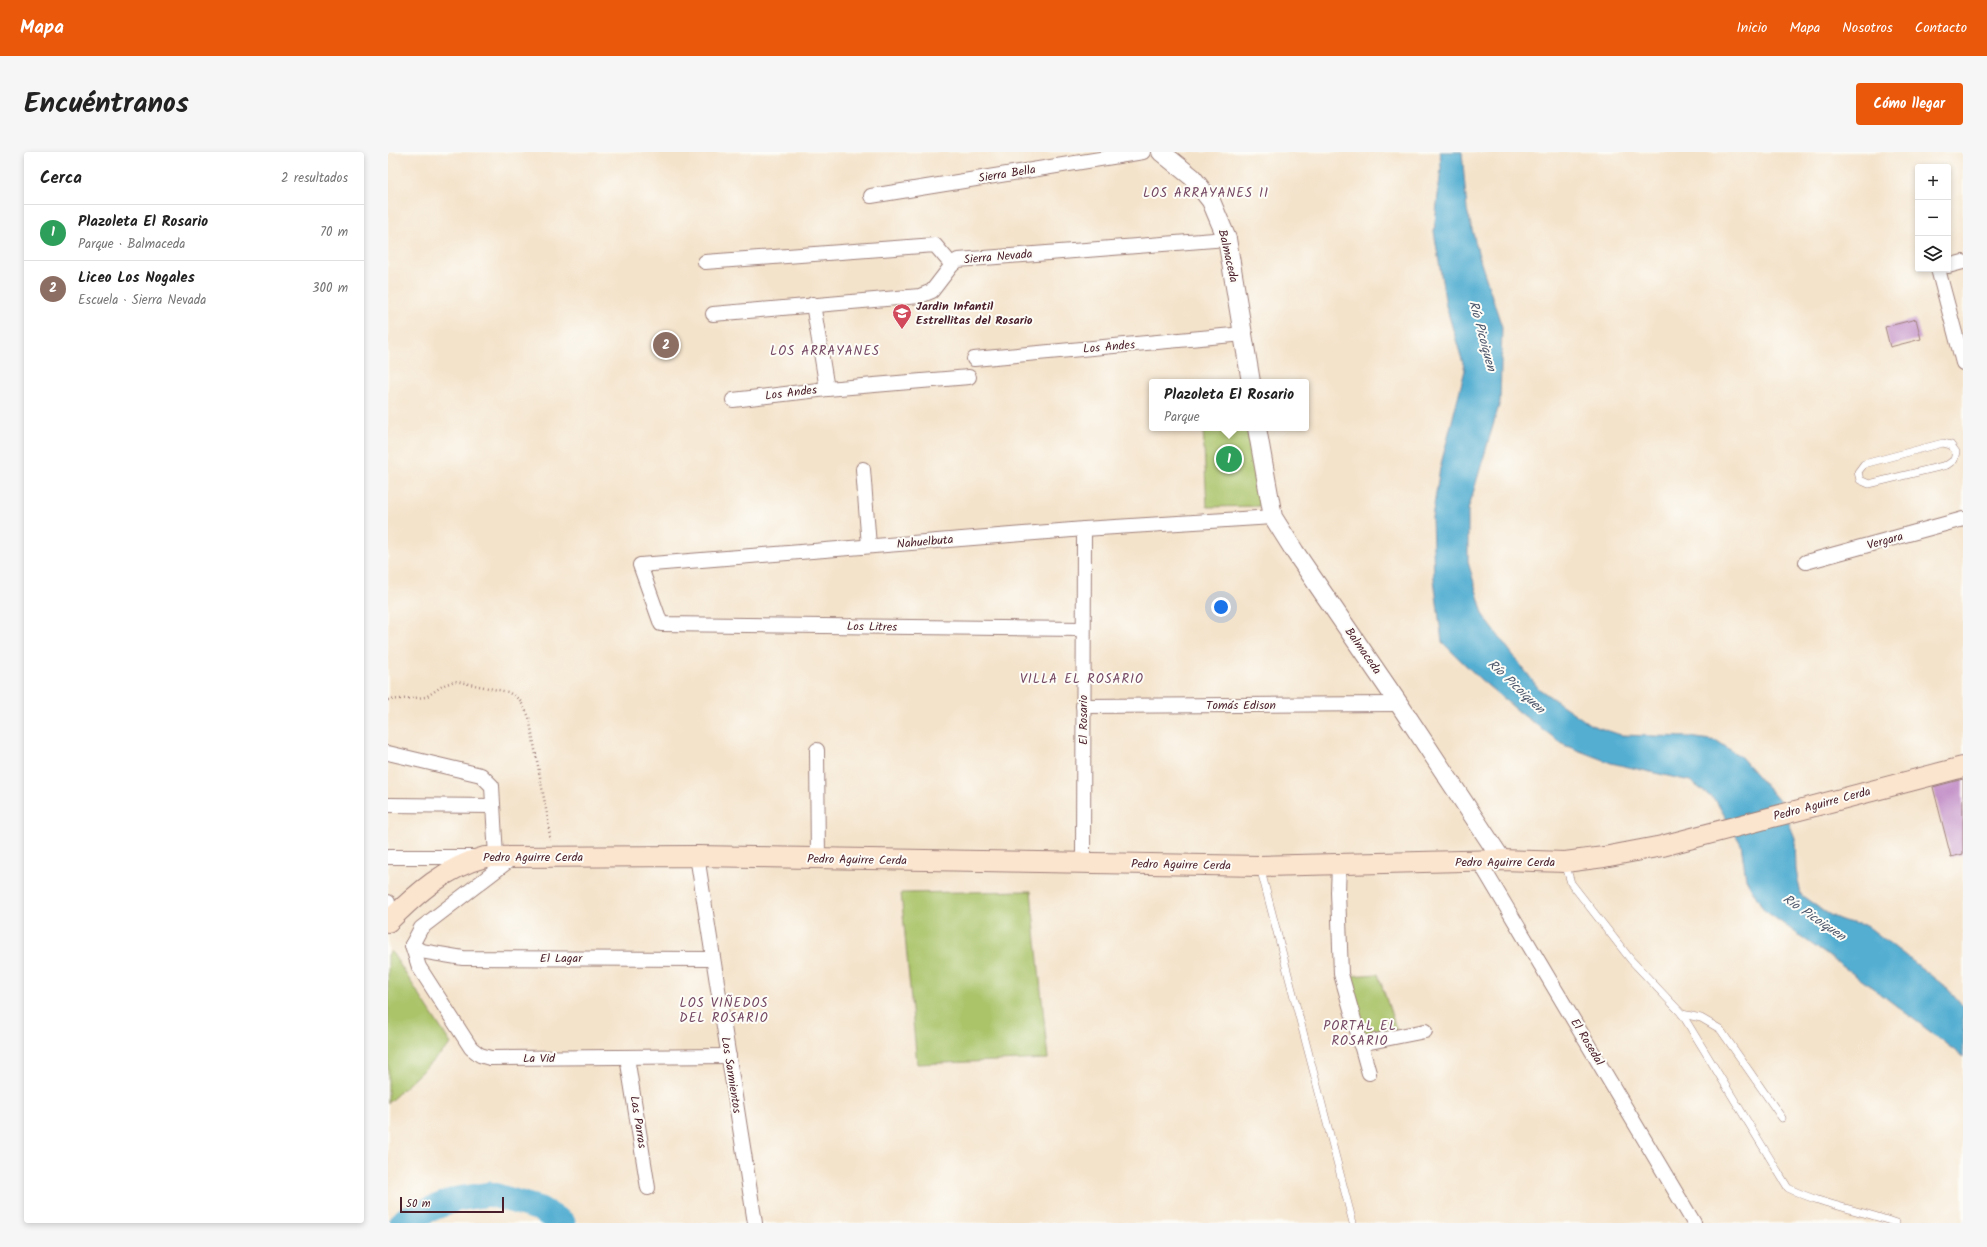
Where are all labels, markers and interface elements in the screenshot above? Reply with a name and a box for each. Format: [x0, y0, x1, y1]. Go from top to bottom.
text: Mapa [20, 13, 64, 43]
text: Inicio [1736, 17, 1767, 39]
text: Mapa [1789, 17, 1820, 39]
text: Nosotros [1842, 17, 1893, 39]
text: Contacto [1915, 17, 1967, 39]
text: Encuéntranos [24, 82, 189, 127]
button: Cómo llegar [1856, 83, 1963, 125]
street label: Sierra Bella [977, 160, 1037, 188]
map controls [1915, 164, 1951, 272]
button: + [1915, 164, 1951, 200]
text: Cerca [40, 165, 82, 192]
text: 2 resultados [281, 168, 348, 189]
district label: LOS ARRAYANES II [1143, 183, 1269, 204]
button: − [1915, 200, 1951, 236]
text: Plazoleta El Rosario [78, 210, 208, 234]
text: 1 [51, 222, 55, 243]
text: 70 m [320, 222, 348, 243]
street label: Balmaceda [1213, 228, 1243, 285]
text: Parque · Balmaceda [78, 234, 185, 255]
button: layers [1915, 236, 1951, 272]
street label: Sierra Nevada [963, 245, 1033, 269]
text: Liceo Los Nogales [78, 266, 195, 290]
text: 2 [49, 278, 57, 299]
text: 300 m [312, 278, 348, 299]
text: Escuela · Sierra Nevada [78, 290, 206, 311]
place label: Jardin Infantil Estrellitas del Rosario [916, 297, 1033, 330]
water label: Río Picoiquen [1463, 299, 1502, 374]
school or university icon: Jardin Infantil Estrellitas del Rosario [891, 302, 913, 330]
pin: 2 [653, 330, 679, 360]
street label: Los Andes [1082, 335, 1136, 359]
district label: LOS ARRAYANES [770, 341, 880, 362]
popup [1149, 379, 1309, 431]
street label: Los Andes [764, 380, 818, 406]
text: Plazoleta El Rosario [1164, 383, 1294, 407]
text: Parque [1164, 407, 1200, 428]
pin: 1 [1216, 444, 1242, 474]
street label: Vergara [1865, 527, 1906, 555]
street label: Nahuelbuta [896, 530, 954, 554]
your location [1211, 597, 1231, 617]
street label: Los Litres [847, 617, 897, 637]
street label: Balmaceda [1340, 624, 1386, 679]
water label: Río Picoiquen [1483, 655, 1550, 720]
district label: VILLA EL ROSARIO [1020, 669, 1144, 690]
street label: El Rosario [1074, 695, 1093, 745]
street label: Tomás Edison [1206, 696, 1276, 715]
street label: Pedro Aguirre Cerda [1771, 782, 1873, 826]
street label: Pedro Aguirre Cerda [483, 848, 583, 867]
street label: Pedro Aguirre Cerda [807, 850, 908, 870]
street label: Pedro Aguirre Cerda [1455, 853, 1555, 872]
street label: Pedro Aguirre Cerda [1131, 855, 1232, 875]
water label: Río Picoiquen [1778, 889, 1851, 947]
street label: El Lagar [540, 949, 583, 968]
district label: LOS VIÑEDOS DEL ROSARIO [679, 993, 769, 1029]
street label: El Rosedal [1565, 1015, 1609, 1069]
district label: PORTAL EL ROSARIO [1323, 1016, 1397, 1052]
street label: Los Sarmientos [716, 1035, 746, 1115]
street label: La Vid [523, 1049, 556, 1068]
street label: Las Parras [624, 1094, 652, 1150]
scale bar [400, 1195, 504, 1214]
text: 50 m [406, 1195, 431, 1213]

